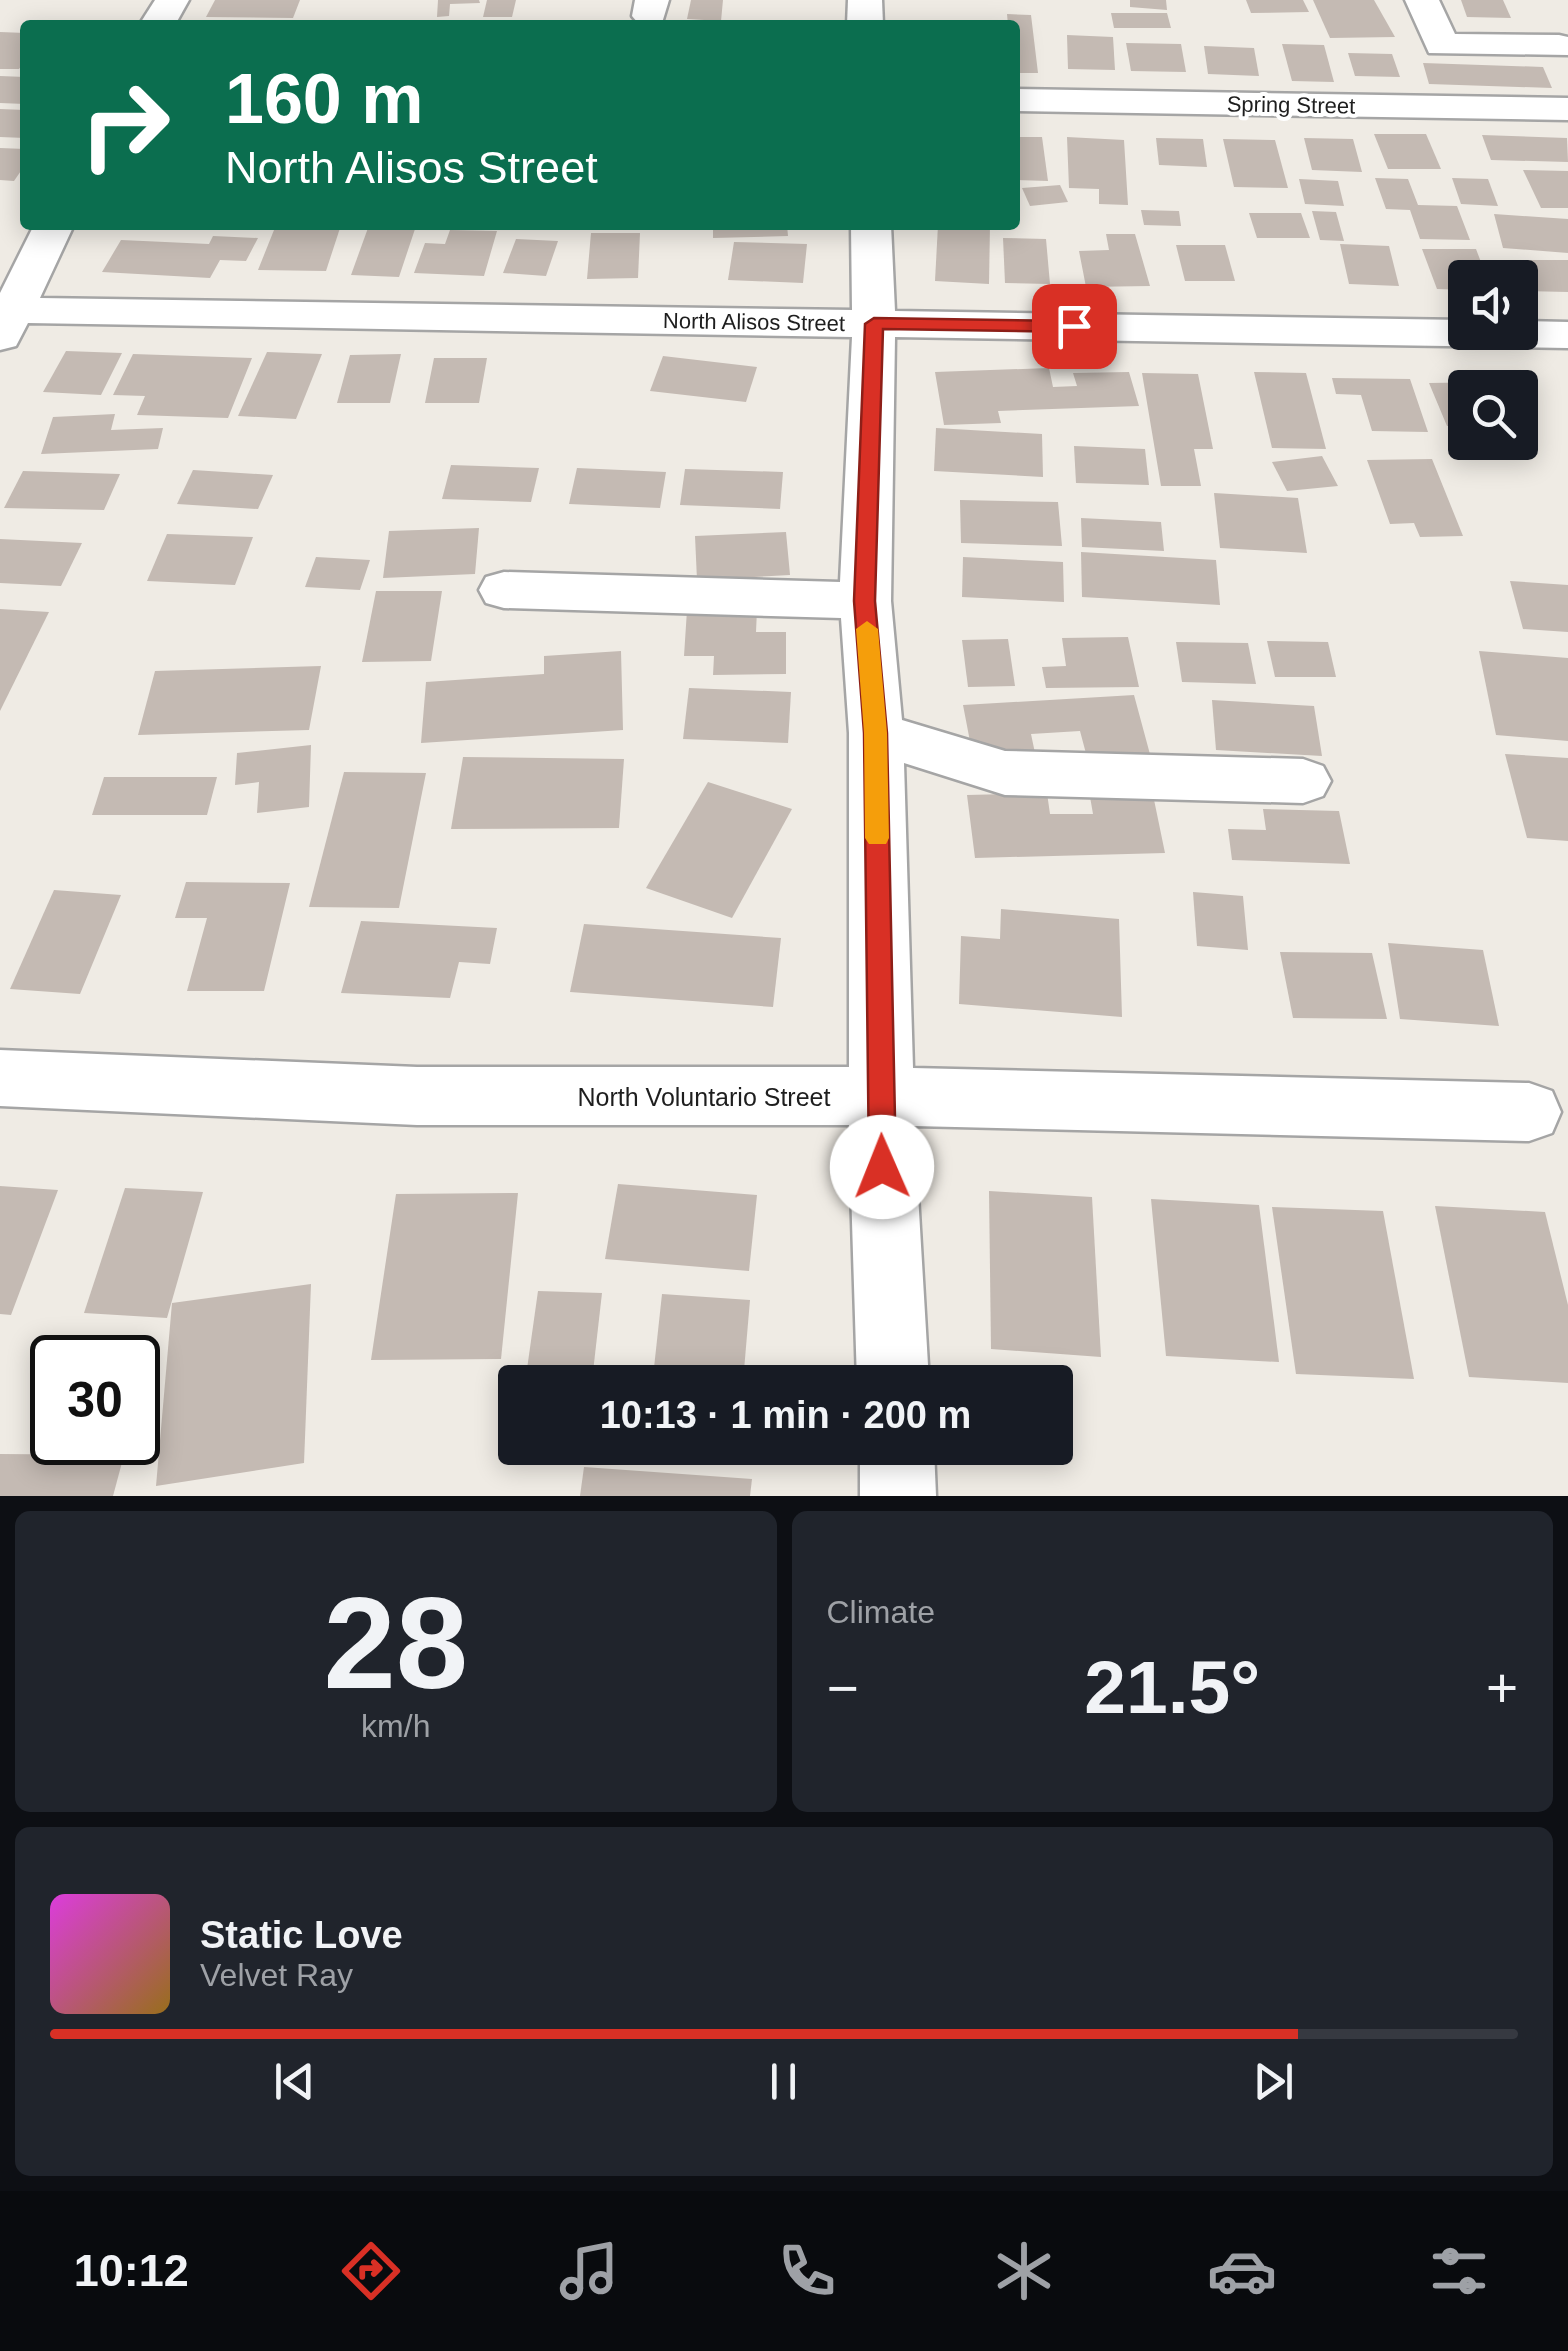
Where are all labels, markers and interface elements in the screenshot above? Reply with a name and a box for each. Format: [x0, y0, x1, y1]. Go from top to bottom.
icon: right [60, 60, 190, 190]
text: 160 m [225, 60, 423, 138]
street label: Spring Street [1227, 91, 1355, 119]
text: North Alisos Street [225, 142, 598, 193]
map controls [1448, 260, 1538, 460]
button: sound [1448, 260, 1538, 350]
pin [1032, 284, 1117, 369]
icon: arrive [1047, 299, 1102, 354]
street label: North Alisos Street [663, 308, 845, 336]
button: search [1448, 370, 1538, 460]
street label: North Voluntario Street [578, 1083, 831, 1111]
position arrow [830, 1115, 934, 1219]
speed limit sign: 30 [30, 1335, 160, 1465]
text: 10:13 · 1 min · 200 m [600, 1394, 971, 1436]
text: 28 [323, 1570, 468, 1716]
text: Climate [827, 1594, 935, 1630]
text: 21.5° [1084, 1645, 1260, 1729]
text: − [827, 1657, 859, 1719]
text: + [1486, 1657, 1518, 1719]
text: km/h [361, 1708, 430, 1744]
text: Static Love [200, 1914, 403, 1956]
text: Velvet Ray [200, 1957, 353, 1993]
icon: previous [267, 2054, 322, 2109]
icon: pause [756, 2054, 811, 2109]
icon: next [1246, 2054, 1301, 2109]
icon: directions [336, 2236, 406, 2306]
icon: music [554, 2236, 624, 2306]
icon: phone [772, 2236, 842, 2306]
icon: climate [989, 2236, 1059, 2306]
icon: car [1207, 2236, 1277, 2306]
icon: filters [1424, 2236, 1494, 2306]
text: 10:12 [74, 2245, 189, 2296]

